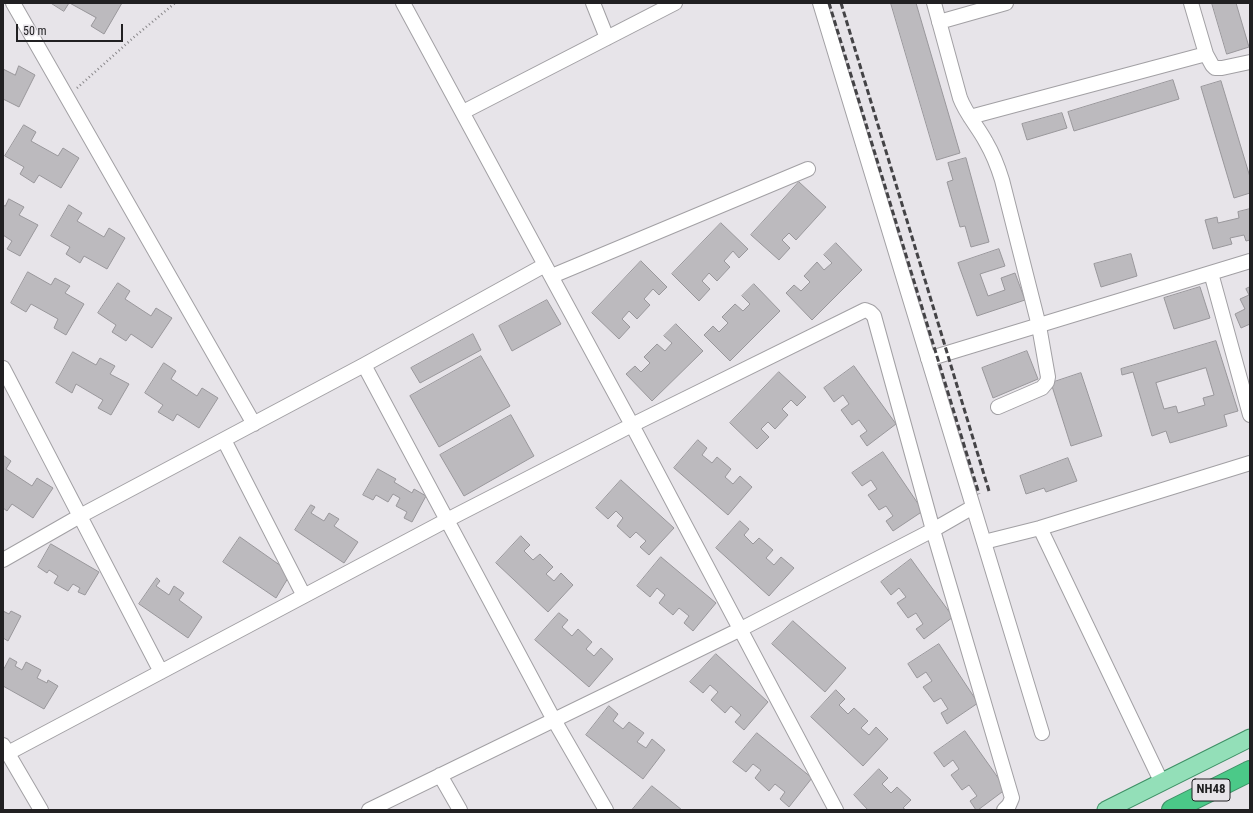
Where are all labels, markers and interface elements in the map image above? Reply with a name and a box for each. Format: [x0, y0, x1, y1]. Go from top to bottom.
scale bar [18, 16, 125, 42]
text: 50 m [23, 24, 47, 38]
road number: NH48 [1192, 779, 1230, 801]

